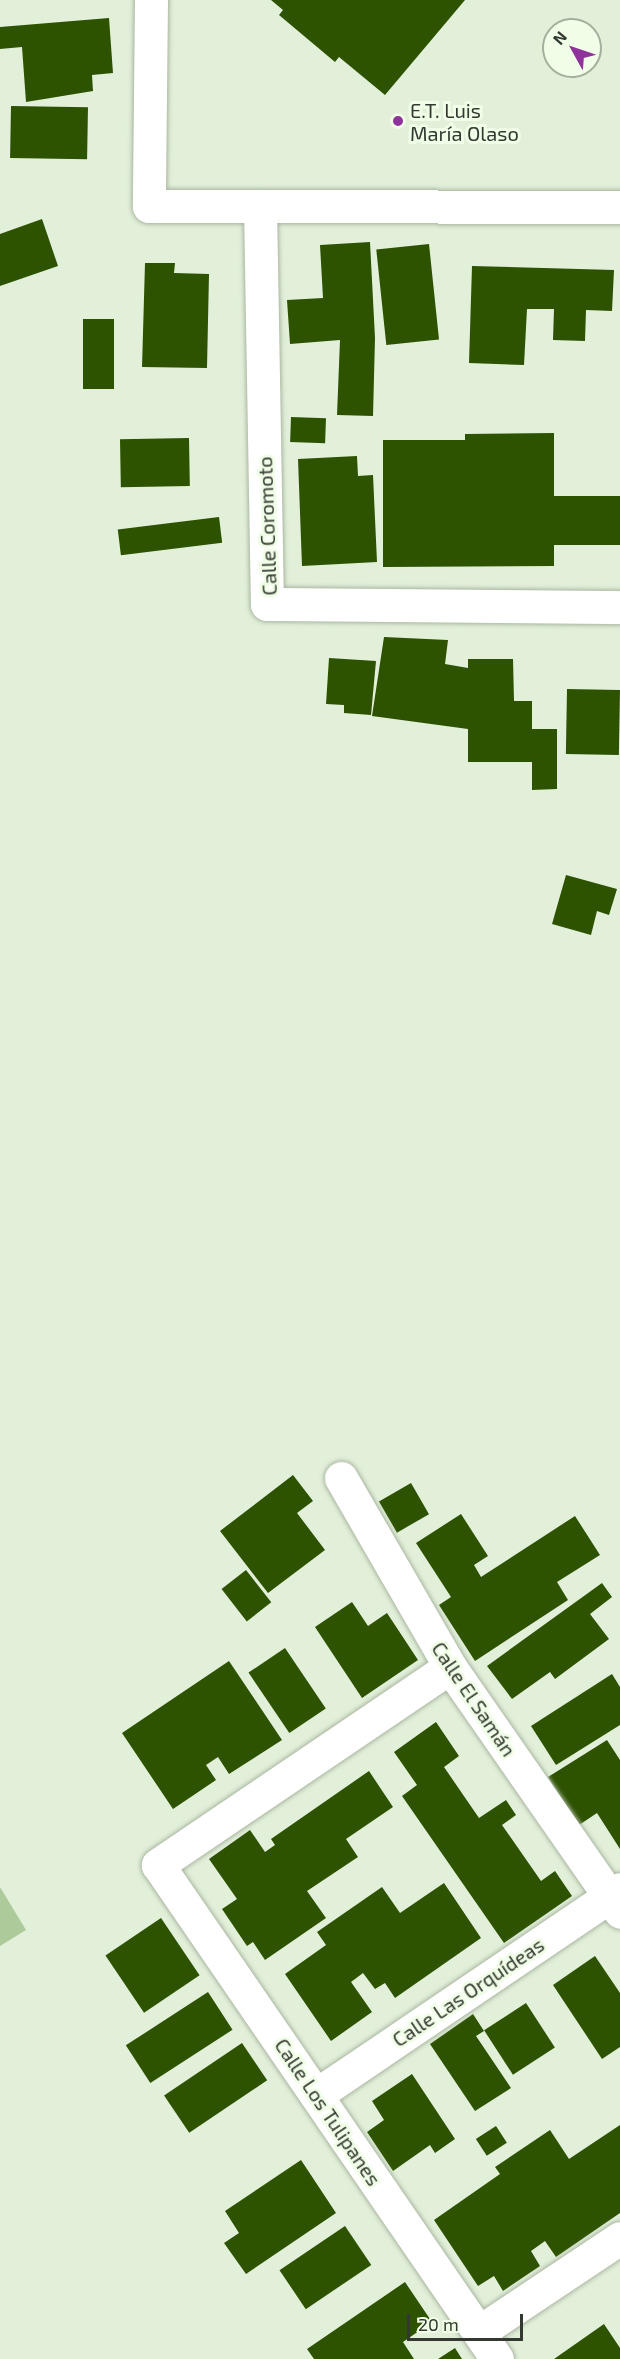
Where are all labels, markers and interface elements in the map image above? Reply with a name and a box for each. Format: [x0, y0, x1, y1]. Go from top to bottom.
north arrow [542, 18, 602, 78]
text: N [548, 27, 570, 48]
place label: E.T. Luis María Olaso [410, 98, 519, 145]
marker: E.T. Luis María Olaso [391, 114, 405, 128]
street label: Calle Coromoto [253, 456, 281, 596]
street label: Calle El Samán [427, 1637, 521, 1761]
street label: Calle Las Orquídeas [388, 1932, 548, 2052]
street label: Calle Los Tulipanes [270, 2034, 386, 2190]
scale bar [410, 2302, 526, 2340]
text: 20 m [418, 2313, 459, 2335]

